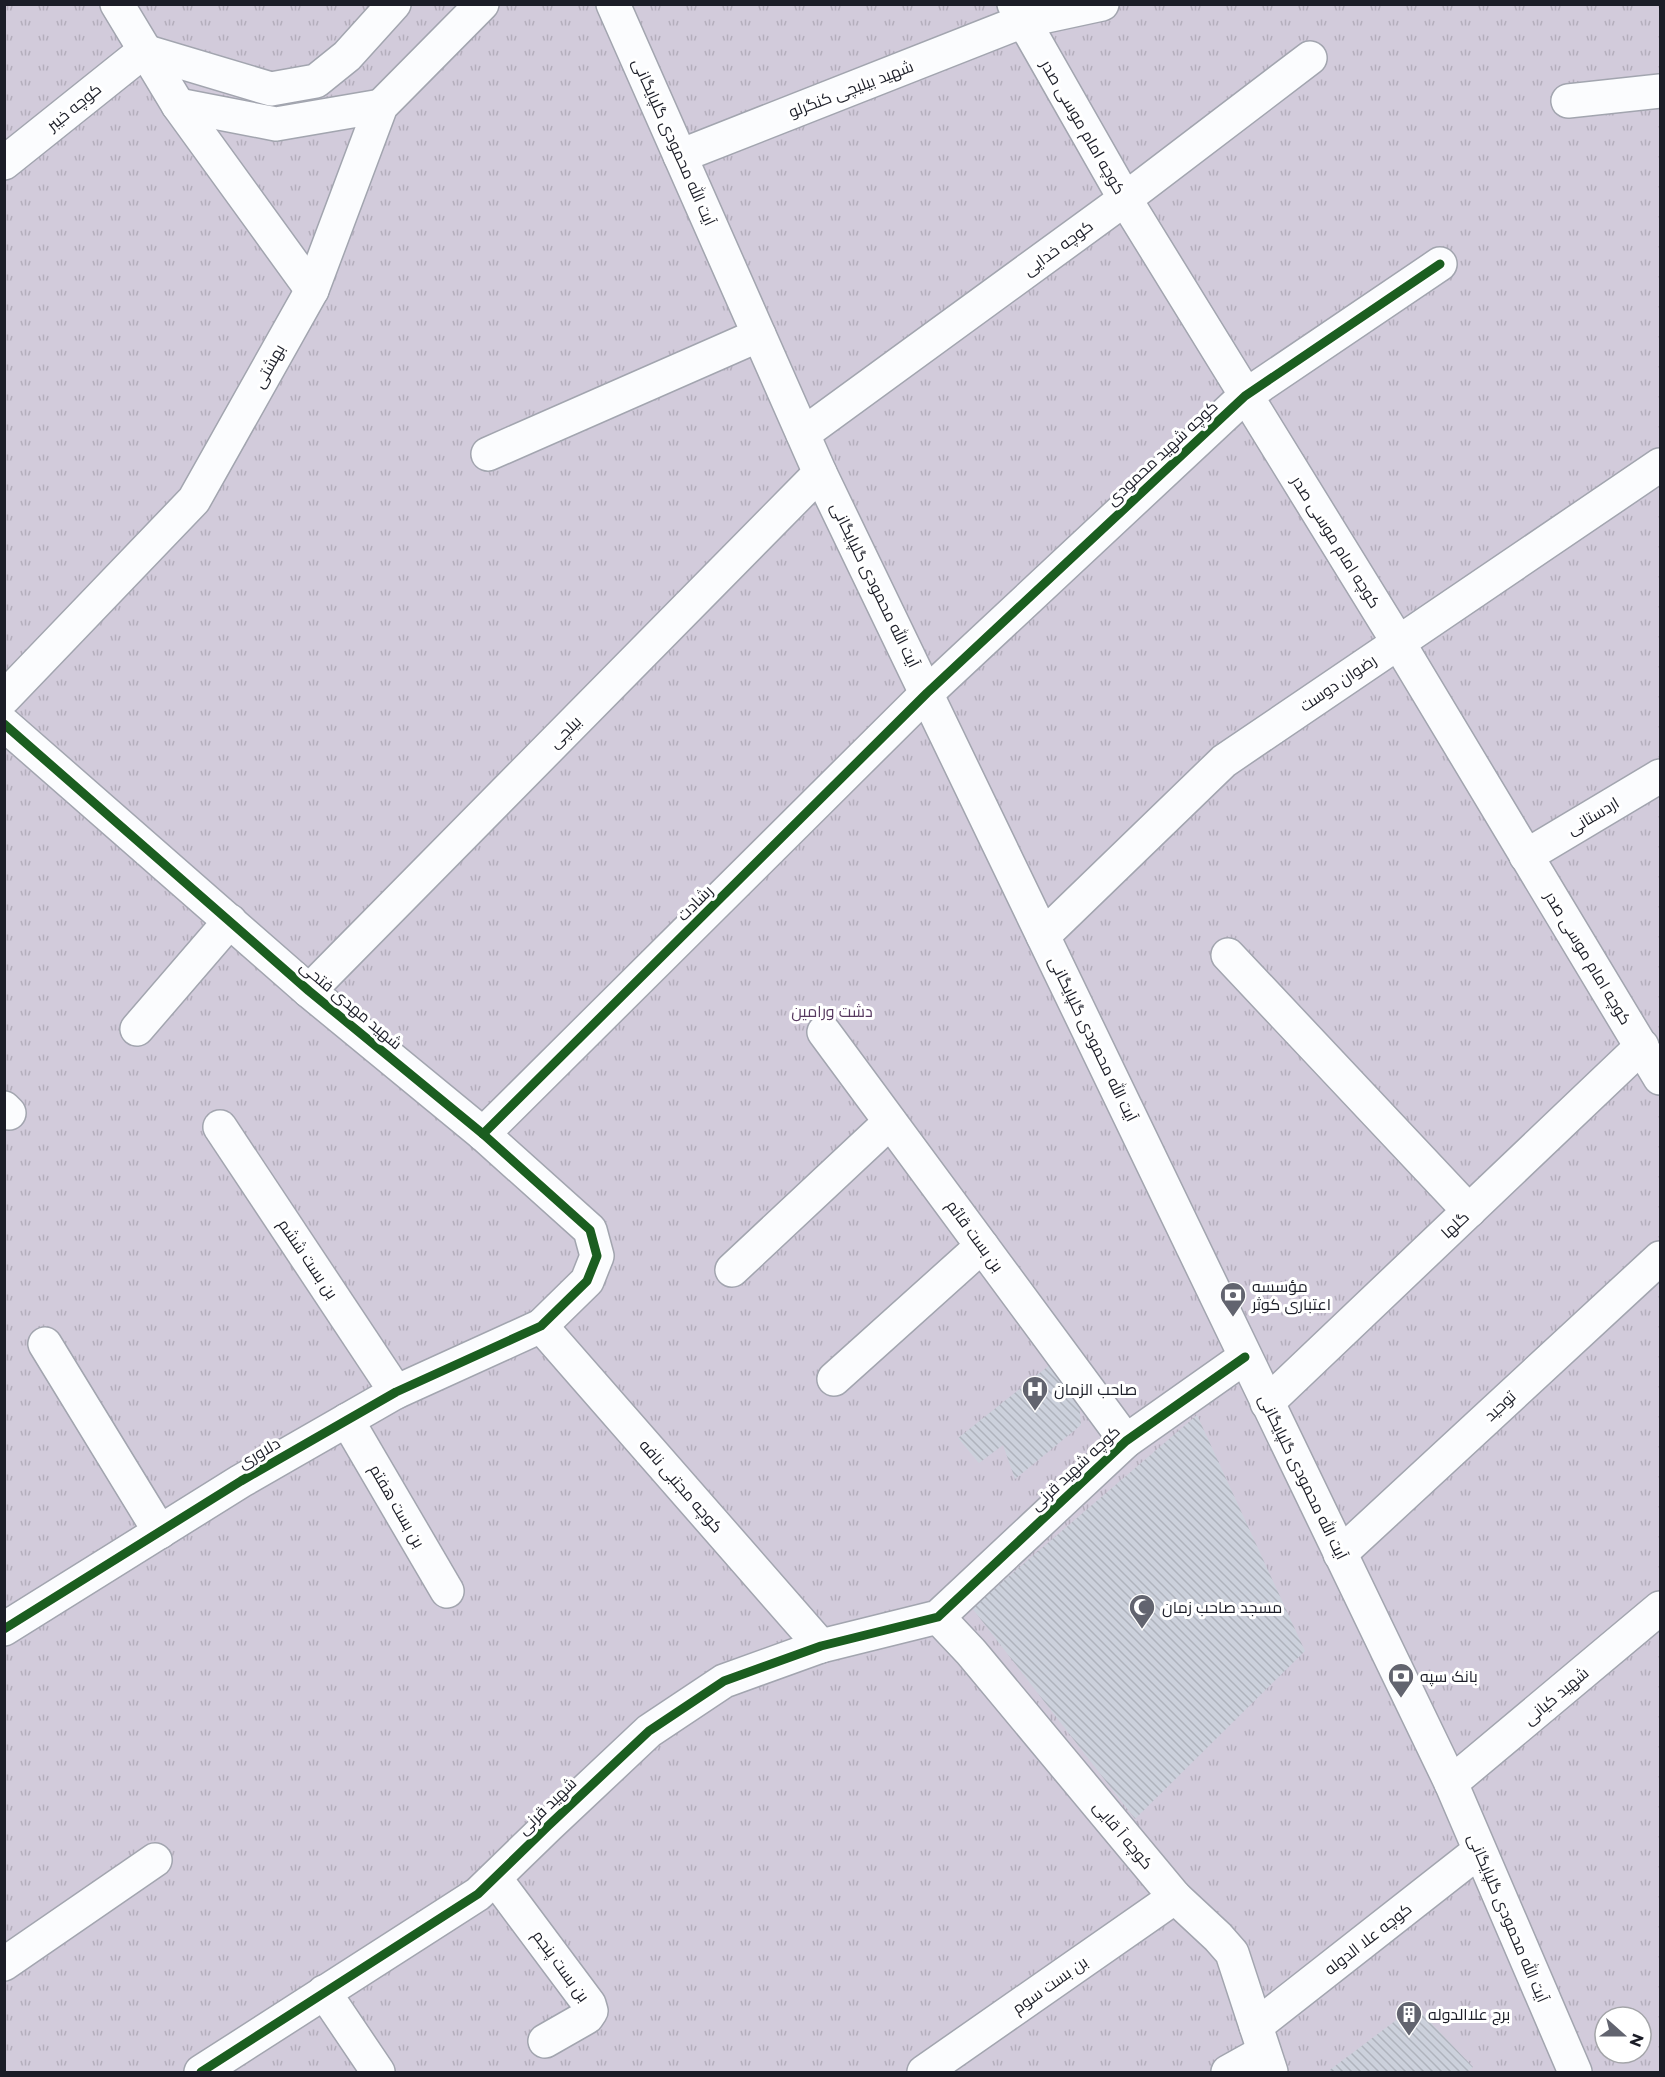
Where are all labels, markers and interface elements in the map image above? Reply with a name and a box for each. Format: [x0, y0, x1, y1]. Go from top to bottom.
street label: آیت الله محمودی گلپایگانی [628, 55, 721, 230]
street label: شهید بیلیچی کنگرلو [786, 56, 917, 123]
street label: کوچه امام موسی صدر [1035, 56, 1129, 199]
street label: کوچه خیبر [42, 79, 106, 137]
street label: کوچه خدایی [1019, 216, 1098, 281]
street label: بهشتی [249, 341, 290, 392]
street label: کوچه شهید محمودی [1103, 397, 1223, 511]
street label: کوچه امام موسی صدر [1285, 472, 1384, 613]
street label: آیت الله محمودی گلپایگانی [826, 499, 924, 672]
street label: رضوان دوست [1296, 650, 1381, 716]
street label: بیلچی [545, 712, 586, 753]
street label: اردستانی [1564, 793, 1623, 840]
street label: رشادت [673, 881, 717, 925]
street label: کوچه امام موسی صدر [1538, 887, 1635, 1029]
street label: آیت الله محمودی گلپایگانی [1044, 953, 1142, 1126]
street label: شهید مهدی فتحی [295, 957, 406, 1054]
park label: دشت ورامین [791, 1002, 873, 1022]
street label: بن بست قائم [941, 1196, 1007, 1277]
street label: گلها [1437, 1207, 1473, 1243]
street label: بن بست ششم [273, 1215, 342, 1304]
place label: مؤسسه اعتباری کوثر [1251, 1277, 1331, 1315]
bank icon: مؤسسه اعتباری کوثر [1218, 1280, 1248, 1318]
hospital icon: صاحب الزمان [1020, 1374, 1050, 1412]
place label: صاحب الزمان [1054, 1380, 1137, 1400]
street label: توحید [1480, 1386, 1520, 1425]
street label: آیت الله محمودی گلپایگانی [1254, 1391, 1352, 1564]
street label: کوچه شهید قرنی [1026, 1422, 1125, 1516]
street label: دلاوری [235, 1433, 284, 1473]
street label: کوچه مجتبی نافه [634, 1436, 727, 1538]
street label: بن بست هفتم [364, 1461, 429, 1552]
mosque icon: مسجد صاحب زمان [1127, 1592, 1157, 1630]
place label: مسجد صاحب زمان [1162, 1598, 1282, 1618]
bank icon: بانک سپه [1386, 1661, 1416, 1699]
street label: شهید کیانی [1520, 1663, 1593, 1729]
place label: بانک سپه [1420, 1667, 1478, 1687]
street label: شهید قرنی [514, 1773, 581, 1839]
street label: کوچه آ قایی [1088, 1797, 1157, 1874]
street label: آیت الله محمودی گلپایگانی [1463, 1830, 1553, 2006]
street label: کوچه علا الدوله [1321, 1899, 1417, 1981]
street label: بن بست پنجم [527, 1926, 593, 2007]
street label: بن بست سوم [1009, 1952, 1092, 2020]
building icon: برج علاالدوله [1394, 1999, 1424, 2037]
place label: برج علاالدوله [1428, 2005, 1510, 2026]
north arrow [1593, 2005, 1653, 2065]
text: N [1625, 2031, 1648, 2050]

